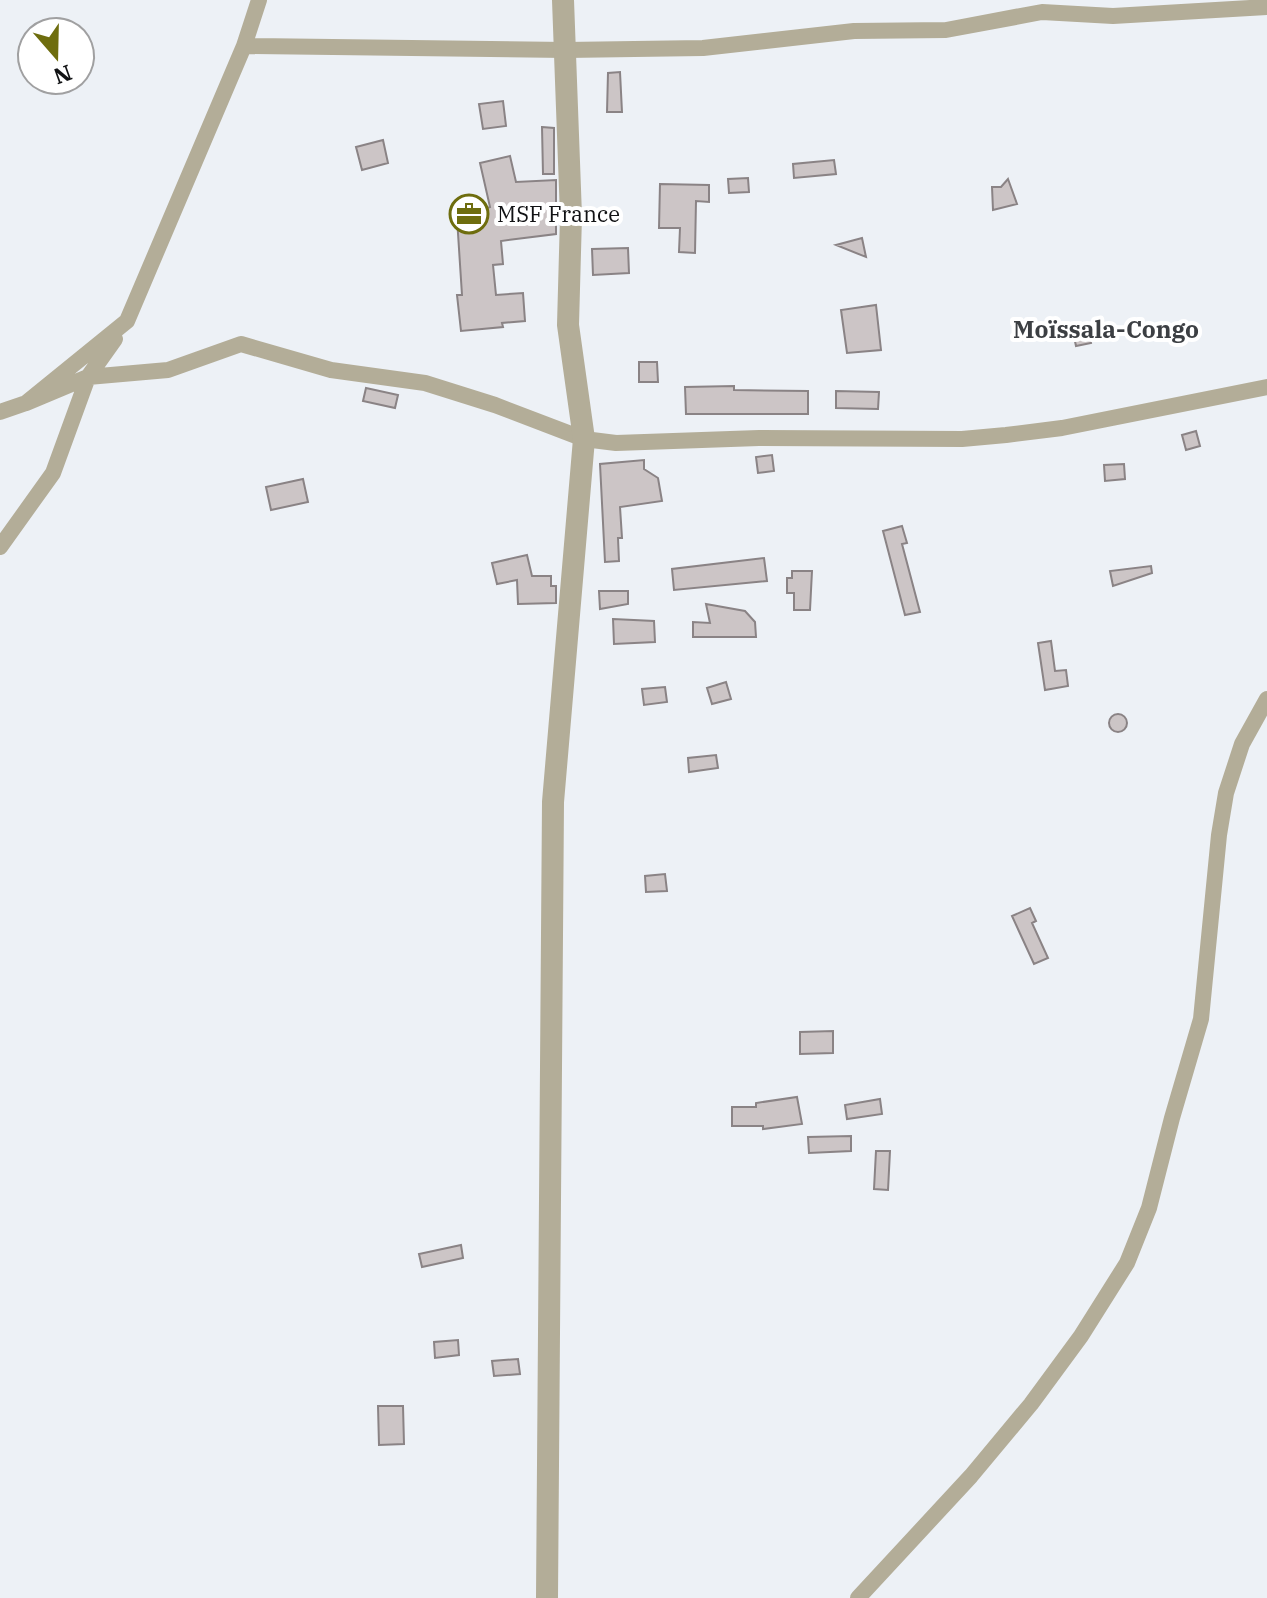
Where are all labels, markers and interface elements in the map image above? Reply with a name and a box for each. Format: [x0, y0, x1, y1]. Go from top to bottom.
north arrow [16, 16, 96, 96]
text: N [50, 59, 76, 92]
office icon: MSF France [448, 193, 490, 235]
place label: MSF France [497, 199, 620, 228]
district label: Moïssala-Congo [1013, 313, 1199, 345]

